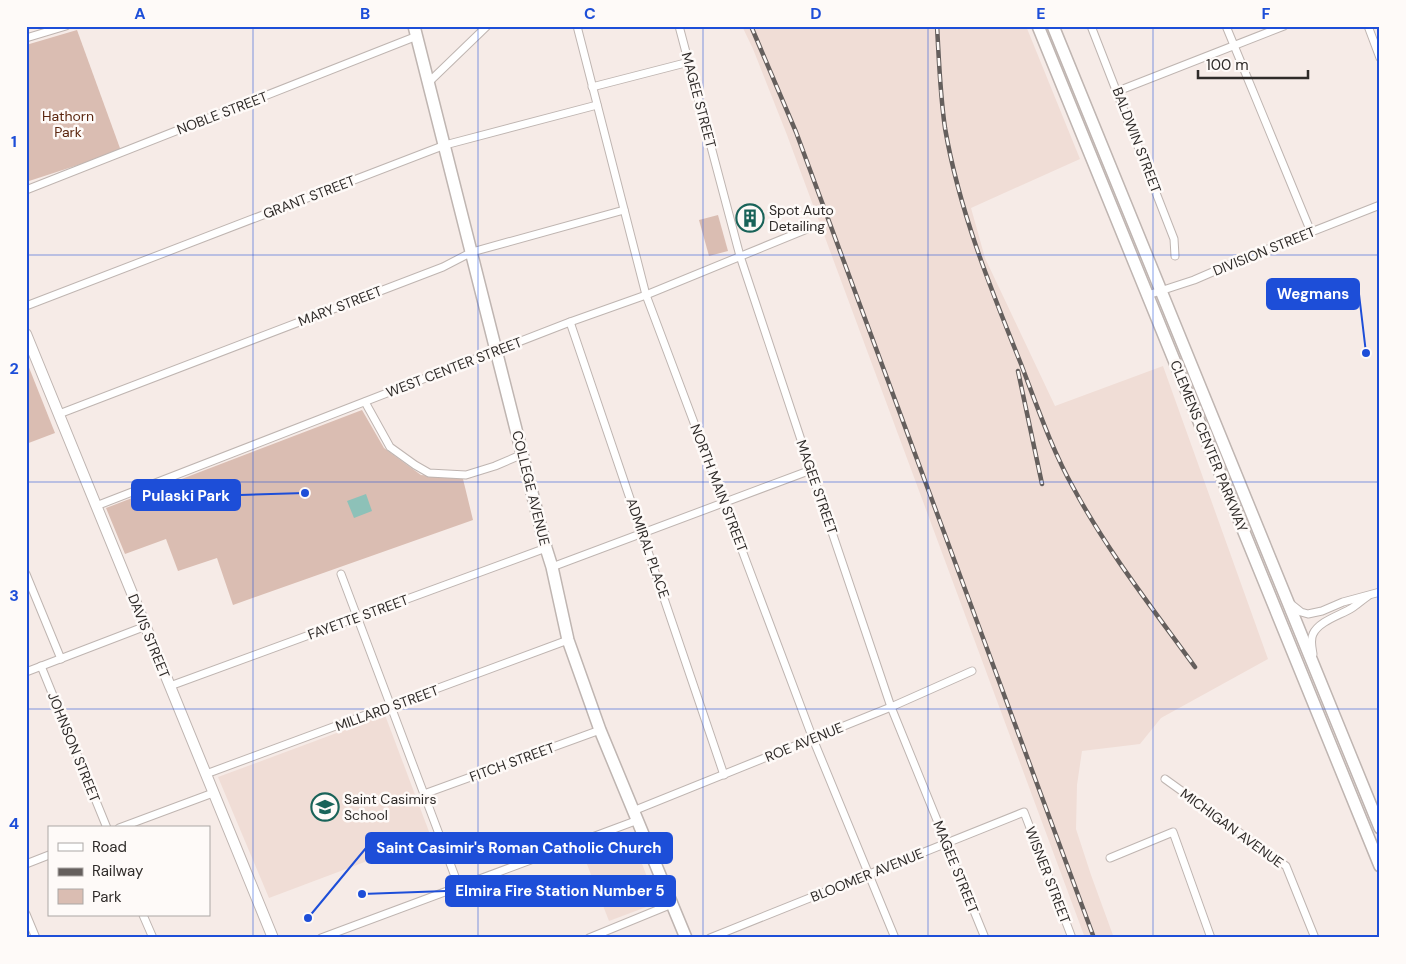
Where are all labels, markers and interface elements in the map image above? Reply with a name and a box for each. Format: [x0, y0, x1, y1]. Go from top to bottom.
text: A [134, 3, 146, 24]
text: B [360, 3, 370, 24]
text: C [584, 3, 596, 24]
text: D [810, 3, 822, 24]
text: E [1036, 3, 1046, 24]
text: F [1262, 3, 1271, 24]
scale bar [1198, 48, 1308, 80]
street label: MAGEE STREET [678, 50, 720, 150]
text: 100 m [1206, 55, 1249, 75]
street label: BALDWIN STREET [1108, 84, 1166, 196]
street label: NOBLE STREET [174, 87, 270, 139]
park label: Hathorn Park [42, 107, 94, 141]
text: 1 [11, 131, 17, 152]
street label: GRANT STREET [260, 171, 358, 223]
place label: Spot Auto Detailing [769, 201, 834, 235]
building icon: Spot Auto Detailing [735, 203, 765, 233]
street label: DIVISION STREET [1210, 222, 1318, 280]
callout: Wegmans [1267, 279, 1359, 309]
street label: MARY STREET [295, 282, 385, 330]
text: Wegmans [1277, 284, 1349, 304]
street label: WEST CENTER STREET [384, 333, 525, 401]
text: 2 [9, 358, 19, 379]
street label: CLEMENS CENTER PARKWAY [1166, 358, 1252, 534]
street label: NORTH MAIN STREET [686, 422, 752, 555]
street label: COLLEGE AVENUE [508, 429, 554, 547]
street label: MAGEE STREET [792, 438, 842, 537]
callout: Pulaski Park [132, 480, 240, 510]
text: Pulaski Park [142, 486, 230, 506]
street label: ADMIRAL PLACE [622, 495, 674, 601]
text: 3 [9, 585, 19, 606]
street label: FAYETTE STREET [305, 590, 411, 644]
street label: DAVIS STREET [124, 591, 174, 681]
street label: MILLARD STREET [333, 681, 441, 735]
street label: JOHNSON STREET [44, 689, 104, 805]
street label: ROE AVENUE [762, 718, 846, 766]
street label: FITCH STREET [467, 738, 557, 786]
street label: MICHIGAN AVENUE [1177, 785, 1287, 872]
place label: Saint Casimirs School [344, 790, 436, 824]
school or university icon: Saint Casimirs School [310, 792, 340, 822]
text: 4 [9, 813, 19, 834]
street label: MAGEE STREET [929, 818, 983, 916]
street label: WISNER STREET [1021, 824, 1075, 926]
legend [48, 826, 210, 916]
callout: Saint Casimir's Roman Catholic Church [366, 833, 672, 863]
text: Road [92, 837, 127, 857]
text: Saint Casimir's Roman Catholic Church [376, 838, 662, 858]
street label: BLOOMER AVENUE [808, 844, 926, 906]
text: Railway [92, 861, 144, 881]
callout: Elmira Fire Station Number 5 [446, 876, 675, 906]
text: Elmira Fire Station Number 5 [455, 881, 665, 901]
text: Park [92, 887, 122, 907]

